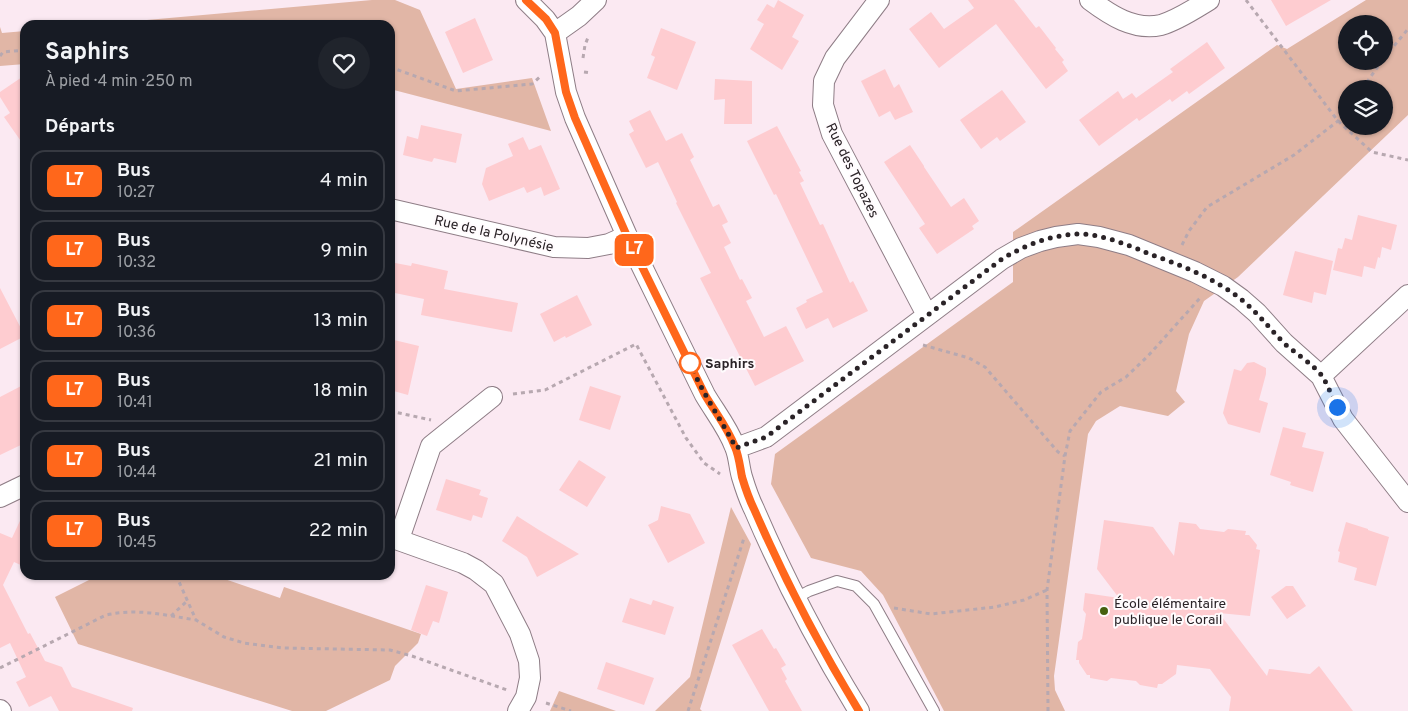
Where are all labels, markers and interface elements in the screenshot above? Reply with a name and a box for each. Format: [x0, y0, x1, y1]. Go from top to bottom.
map controls [1338, 15, 1393, 135]
button: locate [1338, 15, 1393, 70]
button: heart [318, 37, 370, 89]
text: Saphirs [45, 38, 130, 68]
text: À pied · 4 min · 250 m [45, 72, 193, 92]
button: layers [1338, 80, 1393, 135]
text: Départs [45, 115, 115, 139]
street label: Rue des Topazes [821, 121, 882, 221]
text: Bus [117, 159, 151, 183]
text: L7 [65, 169, 84, 192]
text: 4 min [320, 169, 368, 193]
text: 10:27 [117, 183, 155, 203]
street label: Rue de la Polynésie [432, 212, 555, 256]
text: Bus [117, 229, 151, 253]
line badge: L7 [612, 234, 656, 266]
text: L7 [625, 238, 643, 261]
text: L7 [65, 239, 84, 262]
text: 9 min [321, 239, 368, 263]
text: 10:32 [117, 253, 156, 273]
text: Bus [117, 299, 151, 323]
text: L7 [65, 309, 84, 332]
text: 13 min [313, 309, 368, 333]
text: 10:36 [117, 323, 156, 343]
marker: Saphirs [679, 352, 701, 374]
place label: Saphirs [705, 356, 755, 373]
text: Bus [117, 369, 151, 393]
text: L7 [65, 379, 84, 402]
text: 18 min [313, 379, 368, 403]
text: 10:41 [117, 393, 153, 413]
your location [1325, 395, 1350, 420]
text: Bus [117, 439, 151, 463]
text: L7 [65, 449, 84, 472]
text: 21 min [313, 449, 368, 473]
text: 10:44 [117, 463, 157, 483]
text: Bus [117, 509, 151, 533]
text: L7 [65, 519, 84, 542]
text: 22 min [309, 519, 368, 543]
text: 10:45 [117, 533, 157, 553]
place label: École élémentaire publique le Corail [1114, 595, 1226, 629]
marker: École élémentaire publique le Corail [1098, 605, 1110, 617]

